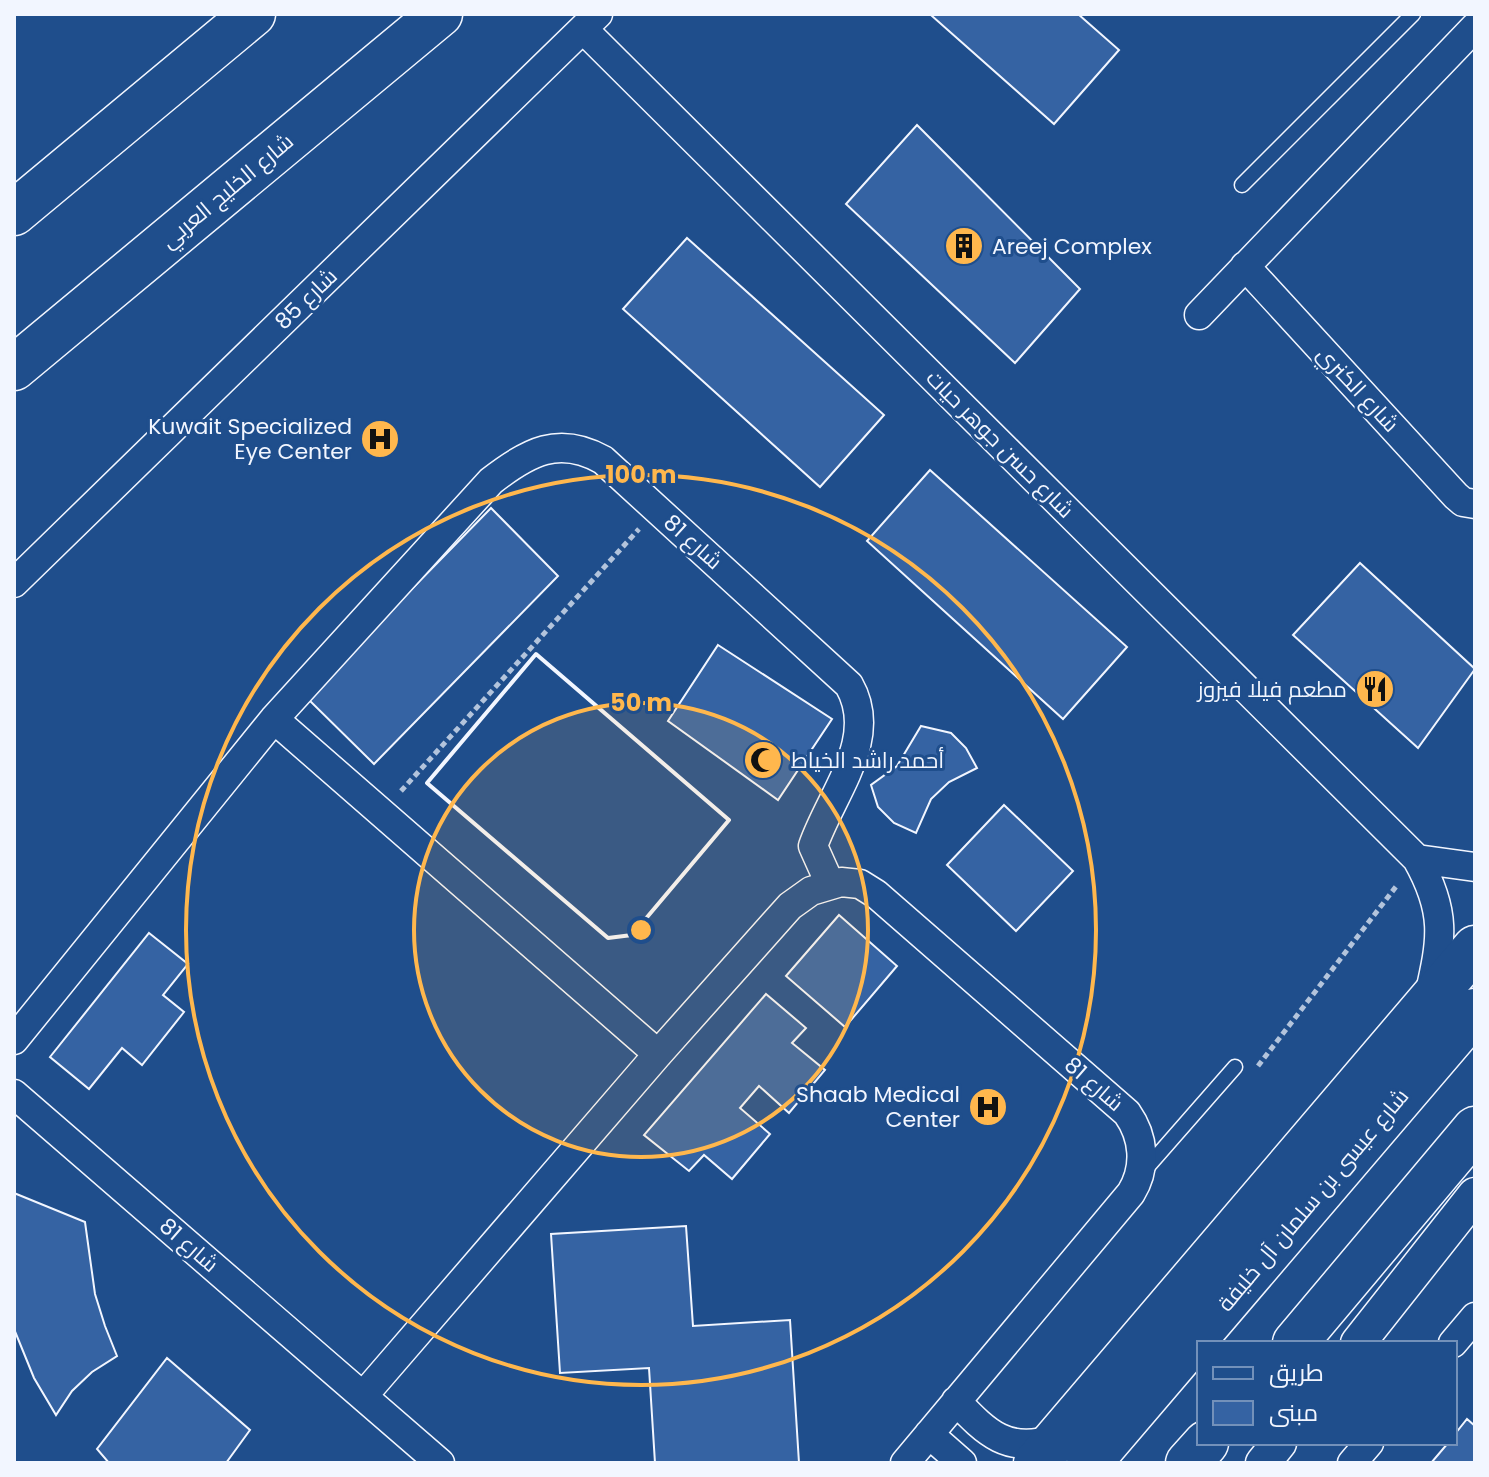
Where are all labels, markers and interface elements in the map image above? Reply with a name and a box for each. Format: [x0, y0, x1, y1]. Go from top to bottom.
street label: شارع الخليج العربي [154, 126, 301, 257]
building icon: Areej Complex [943, 225, 985, 267]
place label: Areej Complex [992, 231, 1152, 262]
street label: شارع 85 [268, 261, 344, 337]
street label: شارع الكنري [1309, 339, 1406, 440]
street label: شارع حسن جوهر حيات [919, 363, 1081, 525]
place label: Kuwait Specialized Eye Center [148, 411, 352, 467]
hospital icon: Kuwait Specialized Eye Center [359, 418, 401, 460]
text: 100 m [606, 458, 676, 491]
street label: شارع 81 [657, 507, 729, 577]
restaurant icon: مطعم فيلا فيروز [1354, 668, 1396, 710]
place label: مطعم فيلا فيروز [1195, 674, 1347, 705]
text: 50 m [610, 686, 672, 719]
mosque icon: أحمد راشد الخياط [742, 739, 784, 781]
place label: أحمد راشد الخياط [791, 745, 944, 776]
centre of rings [627, 916, 655, 944]
street label: شارع 81 [1058, 1050, 1130, 1118]
place label: Shaab Medical Center [796, 1079, 960, 1135]
street label: شارع عيسى بن سلمان آل خليفة [1210, 1082, 1416, 1318]
hospital icon: Shaab Medical Center [967, 1086, 1009, 1128]
street label: شارع 81 [153, 1211, 225, 1279]
legend [1197, 1341, 1457, 1445]
text: طريق [1269, 1356, 1324, 1389]
text: مبنى [1269, 1396, 1318, 1429]

